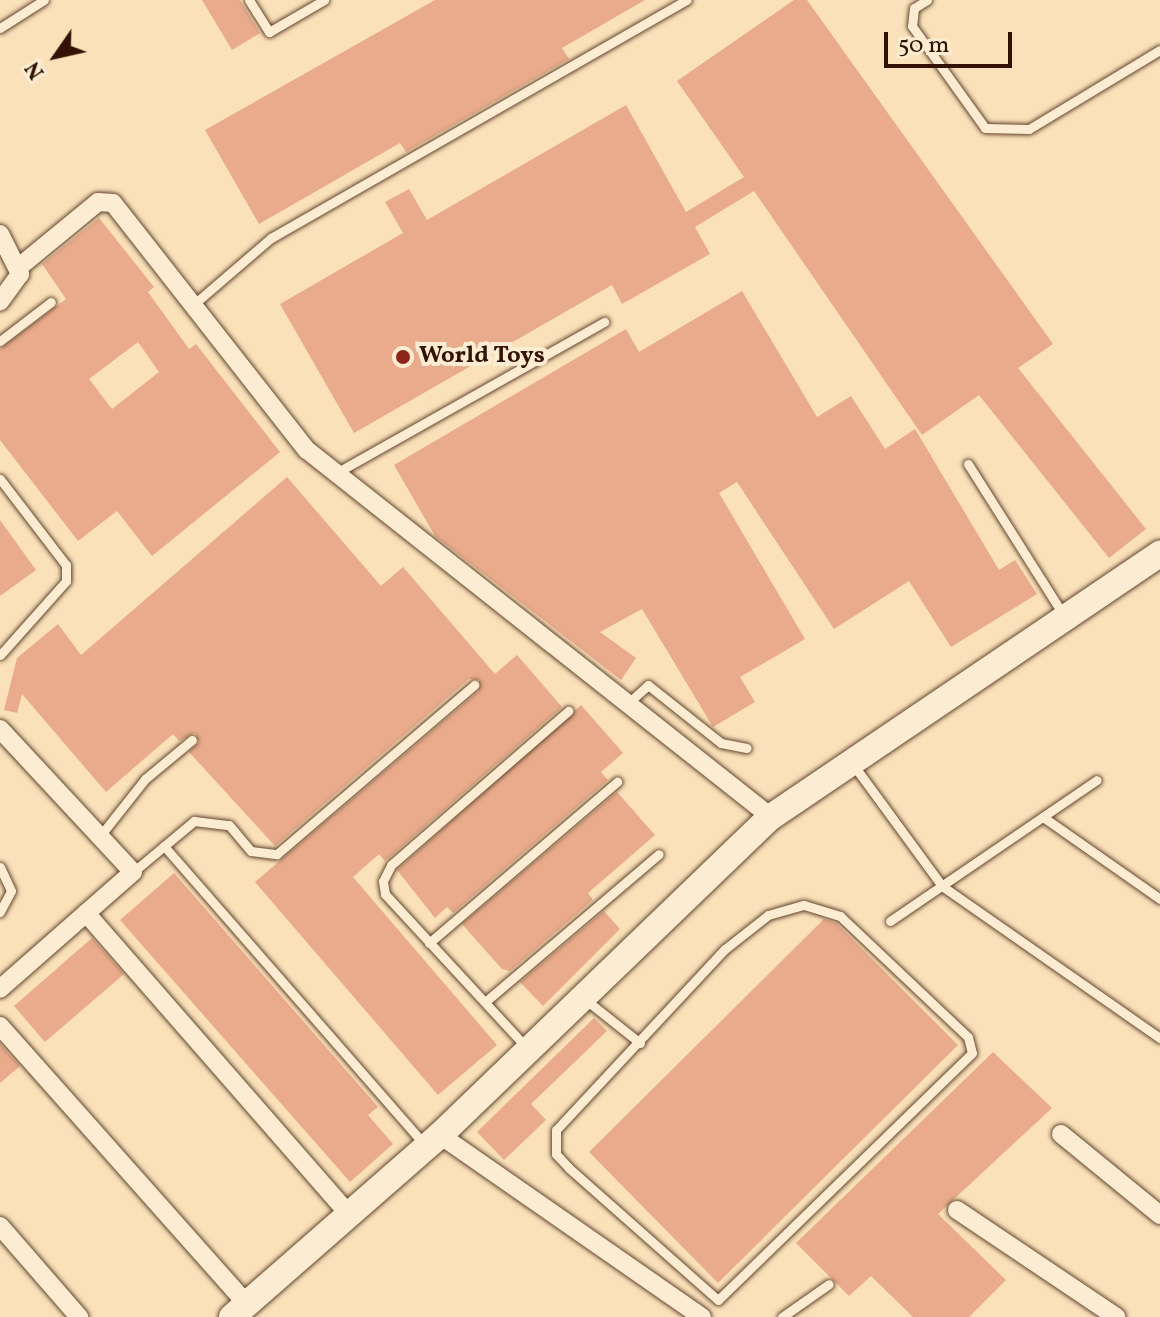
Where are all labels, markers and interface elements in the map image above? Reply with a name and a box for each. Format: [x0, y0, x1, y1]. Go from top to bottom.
north arrow [16, 16, 96, 96]
scale bar [888, 16, 1016, 66]
text: 50 m [898, 29, 950, 63]
text: N [18, 54, 53, 85]
place label: World Toys [419, 343, 545, 371]
marker: World Toys [394, 348, 412, 366]

